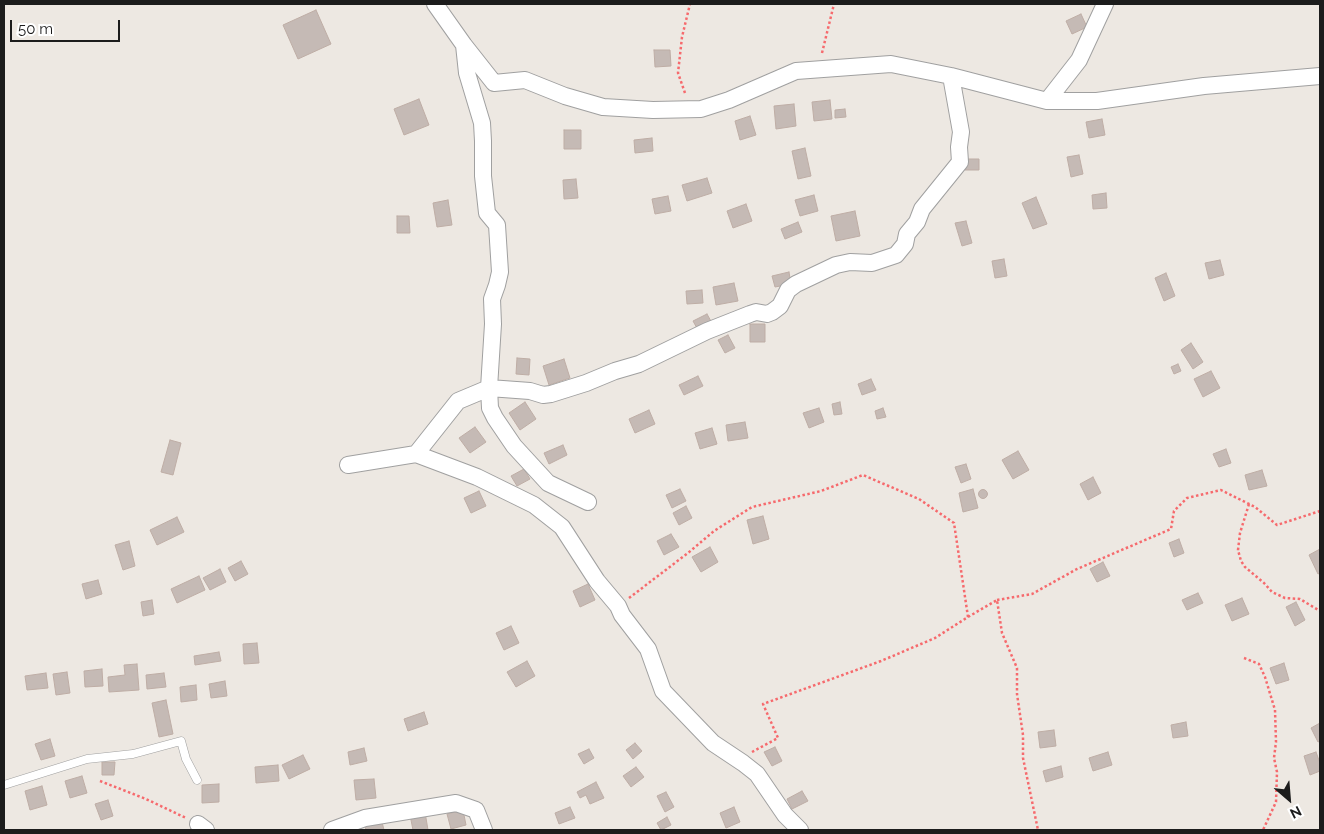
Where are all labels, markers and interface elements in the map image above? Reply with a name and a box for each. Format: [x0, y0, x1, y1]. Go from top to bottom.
scale bar [12, 10, 122, 42]
text: 50 m [18, 20, 53, 38]
north arrow [1264, 774, 1314, 824]
text: N [1287, 803, 1304, 822]

